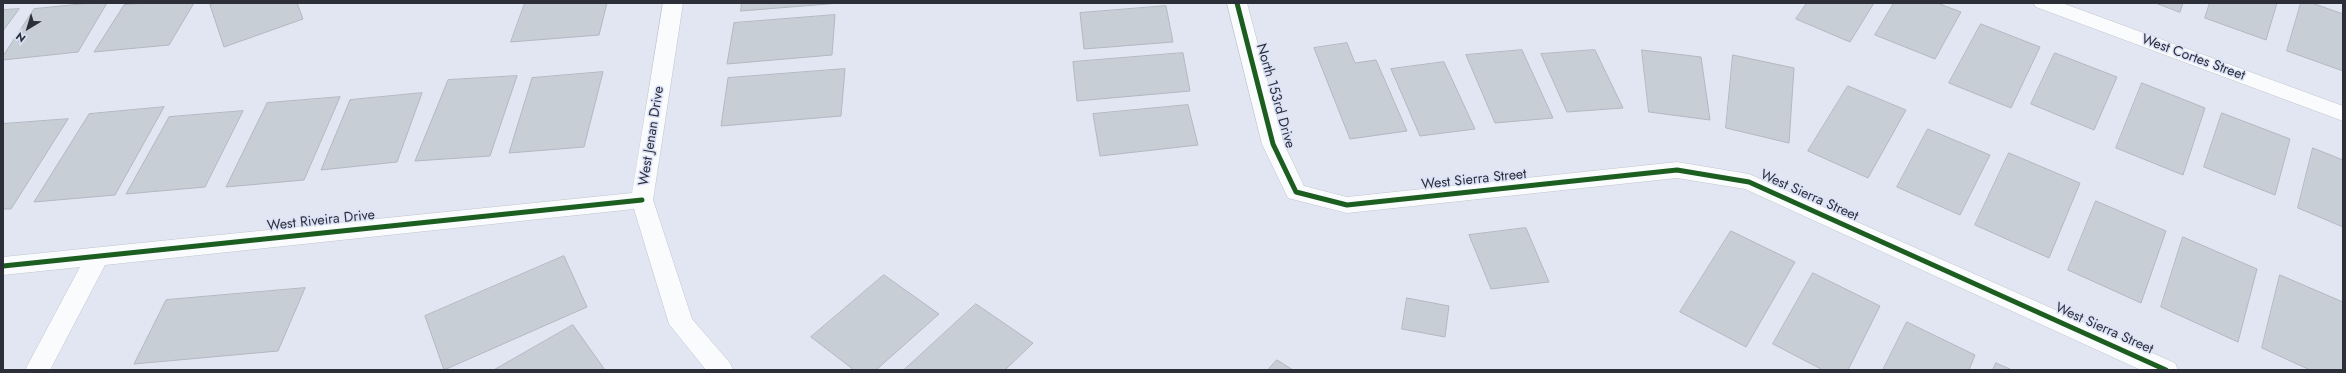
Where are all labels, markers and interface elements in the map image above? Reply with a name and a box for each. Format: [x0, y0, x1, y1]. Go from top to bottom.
north arrow [8, 8, 48, 48]
text: N [12, 28, 29, 46]
street label: West Cortes Street [2139, 31, 2247, 85]
street label: North 153rd Drive [1252, 42, 1298, 150]
street label: West Jenan Drive [636, 85, 668, 187]
street label: West Sierra Street [1421, 166, 1527, 194]
street label: West Sierra Street [1757, 167, 1861, 225]
street label: West Riveira Drive [266, 207, 376, 235]
street label: West Sierra Street [2052, 300, 2156, 358]

